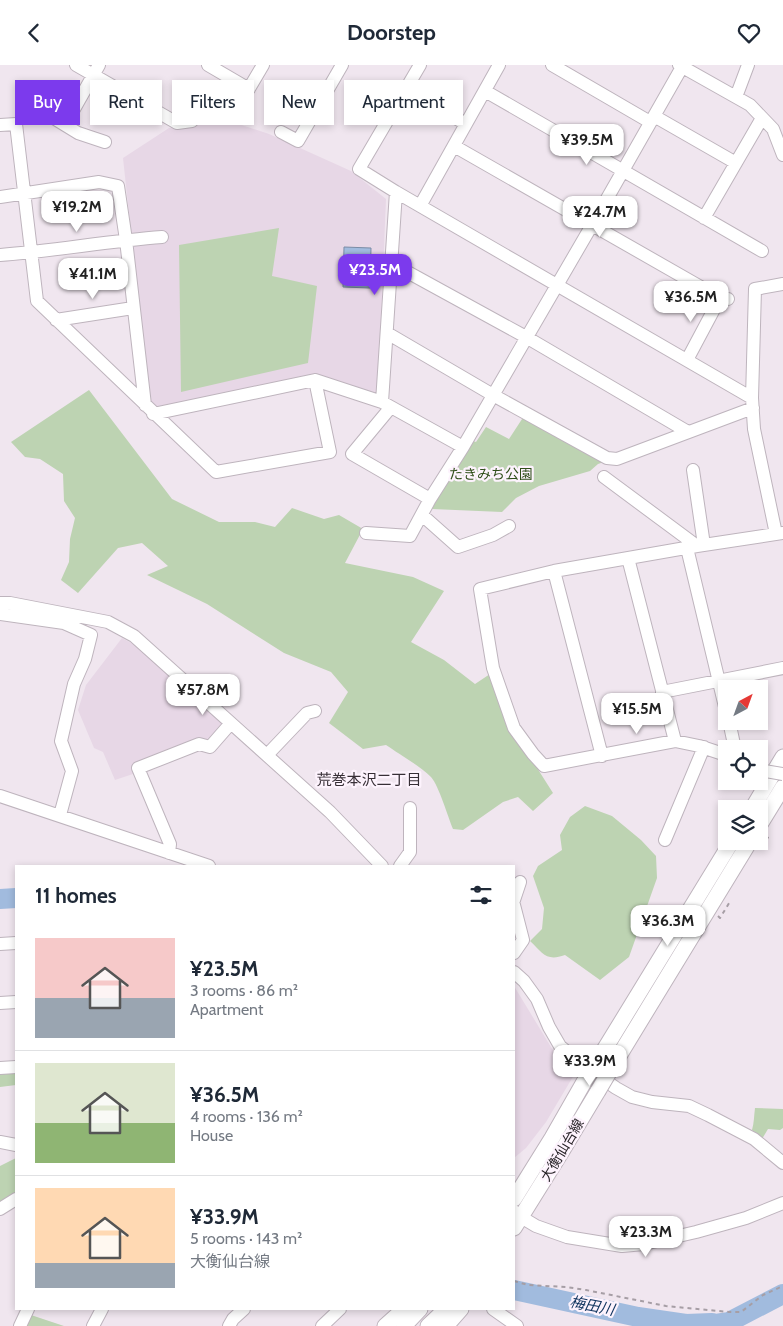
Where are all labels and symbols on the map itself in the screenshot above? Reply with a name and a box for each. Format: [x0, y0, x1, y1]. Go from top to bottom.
pin: ¥39.5M [546, 123, 628, 166]
pin: ¥19.2M [36, 191, 118, 233]
pin: ¥24.7M [559, 195, 641, 238]
pin: ¥23.5M [334, 253, 416, 296]
pin: ¥41.1M [52, 257, 134, 300]
pin: ¥36.5M [650, 281, 732, 323]
park label: たきみち公園 [449, 465, 533, 483]
pin: ¥57.8M [162, 673, 244, 716]
north arrow [718, 680, 768, 730]
pin: ¥15.5M [596, 693, 678, 735]
district label: 荒巻本沢二丁目 [316, 771, 422, 789]
pin: ¥36.3M [627, 905, 709, 947]
pin: ¥33.9M [549, 1045, 631, 1087]
street label: 大衡仙台線 [536, 1115, 588, 1185]
pin: ¥23.3M [605, 1215, 687, 1258]
water label: 梅田川 [568, 1293, 618, 1320]

